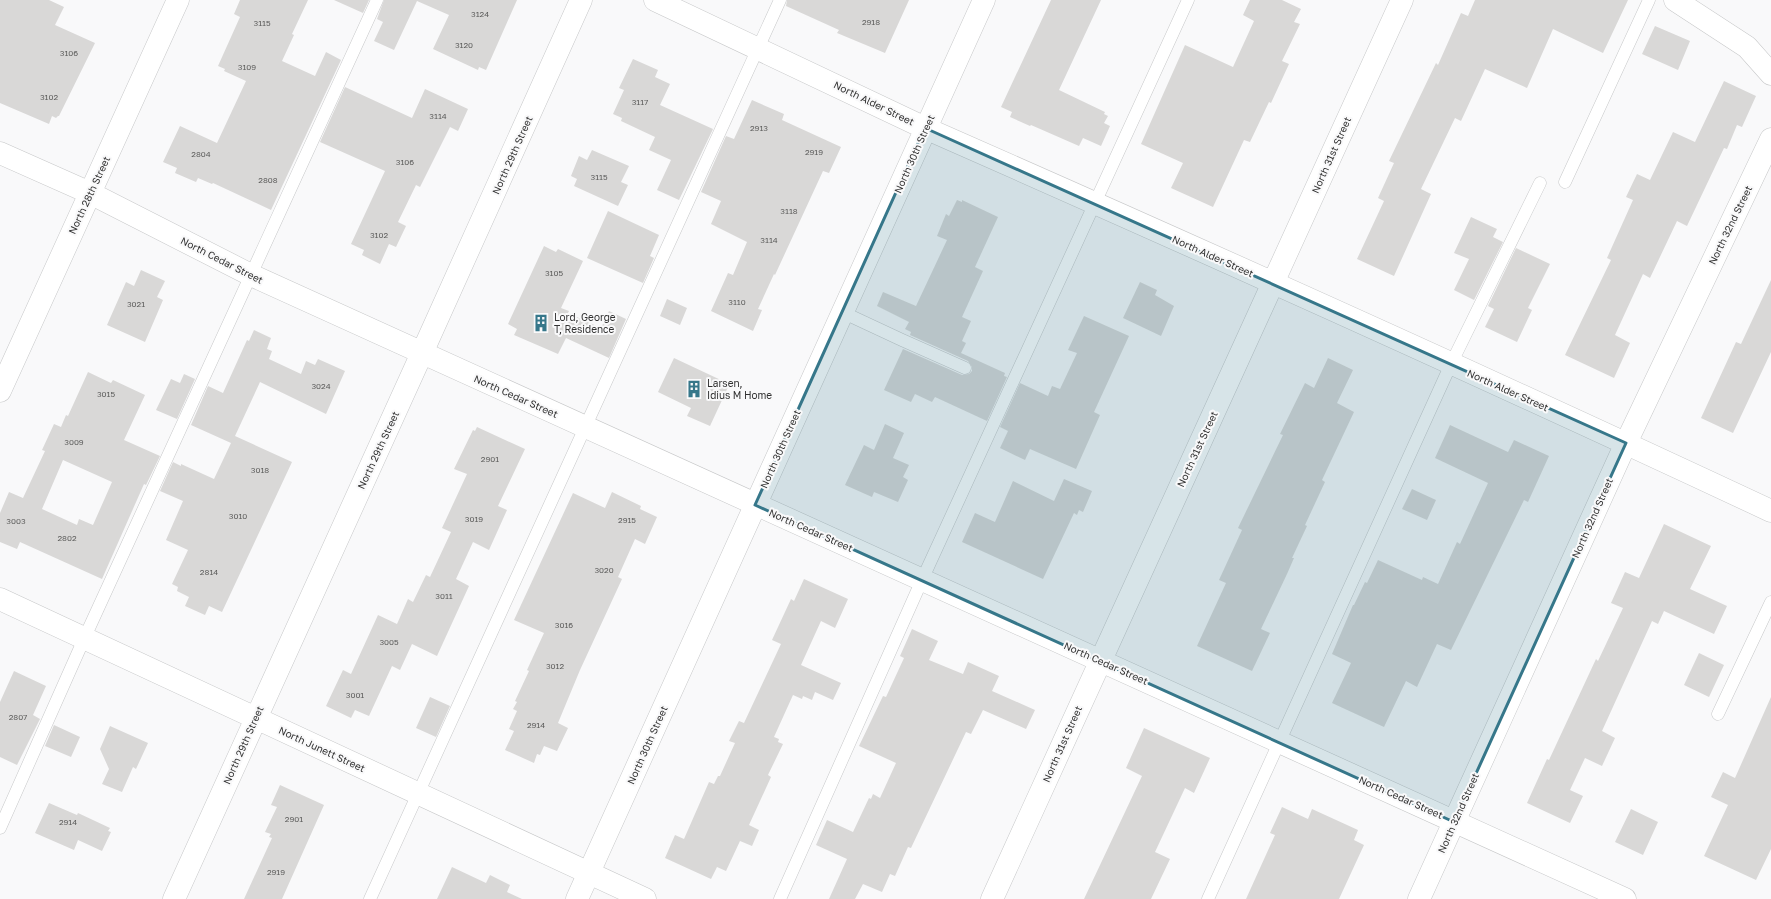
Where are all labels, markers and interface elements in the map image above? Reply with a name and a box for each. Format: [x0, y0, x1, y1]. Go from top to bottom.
house number: 3124 [471, 9, 489, 19]
house number: 2918 [862, 17, 880, 27]
house number: 3115 [253, 18, 271, 28]
house number: 3120 [455, 40, 473, 50]
house number: 3106 [60, 48, 78, 58]
house number: 3109 [238, 62, 256, 72]
street label: North Alder Street [832, 78, 916, 128]
house number: 3102 [40, 92, 58, 102]
house number: 3117 [632, 97, 648, 107]
house number: 3114 [429, 111, 447, 121]
street label: North 30th Street [891, 113, 937, 195]
street label: North 29th Street [489, 114, 535, 196]
street label: North 31st Street [1309, 115, 1353, 195]
house number: 2913 [750, 123, 768, 133]
house number: 2919 [805, 147, 823, 157]
house number: 2804 [191, 149, 211, 159]
street label: North 28th Street [66, 154, 112, 236]
house number: 3106 [396, 157, 414, 167]
house number: 3115 [590, 172, 608, 182]
house number: 2808 [258, 175, 278, 185]
street label: North 32nd Street [1706, 184, 1754, 266]
house number: 3118 [780, 206, 798, 216]
house number: 3102 [370, 230, 388, 240]
street label: North Alder Street [1170, 233, 1256, 279]
street label: North Cedar Street [179, 234, 265, 286]
house number: 3114 [760, 235, 778, 245]
house number: 3105 [545, 268, 563, 278]
house number: 3110 [728, 297, 746, 307]
house number: 3021 [127, 299, 145, 309]
place label: Lord, George T, Residence [554, 311, 616, 335]
building icon: Lord, George T, Residence [531, 313, 551, 333]
street label: North Alder Street [1465, 367, 1551, 413]
street label: North Cedar Street [472, 372, 560, 420]
place label: Larsen, Idius M Home [707, 377, 772, 401]
building icon: Larsen, Idius M Home [684, 379, 704, 399]
house number: 3024 [311, 381, 331, 391]
house number: 3015 [97, 389, 115, 399]
street label: North 30th Street [757, 408, 803, 490]
street label: North 29th Street [355, 409, 401, 491]
street label: North 31st Street [1174, 409, 1220, 489]
house number: 3009 [64, 437, 84, 447]
house number: 2901 [481, 454, 499, 464]
house number: 3018 [251, 465, 269, 475]
street label: North 32nd Street [1569, 476, 1615, 560]
street label: North Cedar Street [767, 506, 855, 554]
house number: 3010 [229, 511, 247, 521]
house number: 3019 [465, 514, 483, 524]
house number: 2915 [618, 515, 636, 525]
house number: 3003 [6, 516, 26, 526]
house number: 2802 [57, 533, 77, 543]
house number: 3020 [594, 565, 614, 575]
house number: 2814 [200, 567, 218, 577]
house number: 3011 [435, 591, 453, 601]
house number: 3016 [555, 620, 573, 630]
house number: 3005 [379, 637, 399, 647]
street label: North Cedar Street [1062, 639, 1150, 687]
house number: 3012 [546, 661, 564, 671]
house number: 3001 [346, 690, 364, 700]
street label: North 29th Street [220, 704, 266, 786]
street label: North 30th Street [624, 704, 670, 786]
street label: North 31st Street [1040, 704, 1084, 784]
house number: 2807 [9, 712, 27, 722]
house number: 2914 [527, 720, 545, 730]
street label: North Junett Street [277, 724, 367, 774]
street label: North 32nd Street [1435, 771, 1481, 855]
street label: North Cedar Street [1357, 773, 1445, 821]
house number: 2901 [285, 814, 303, 824]
house number: 2914 [59, 817, 77, 827]
house number: 2919 [267, 867, 285, 877]

